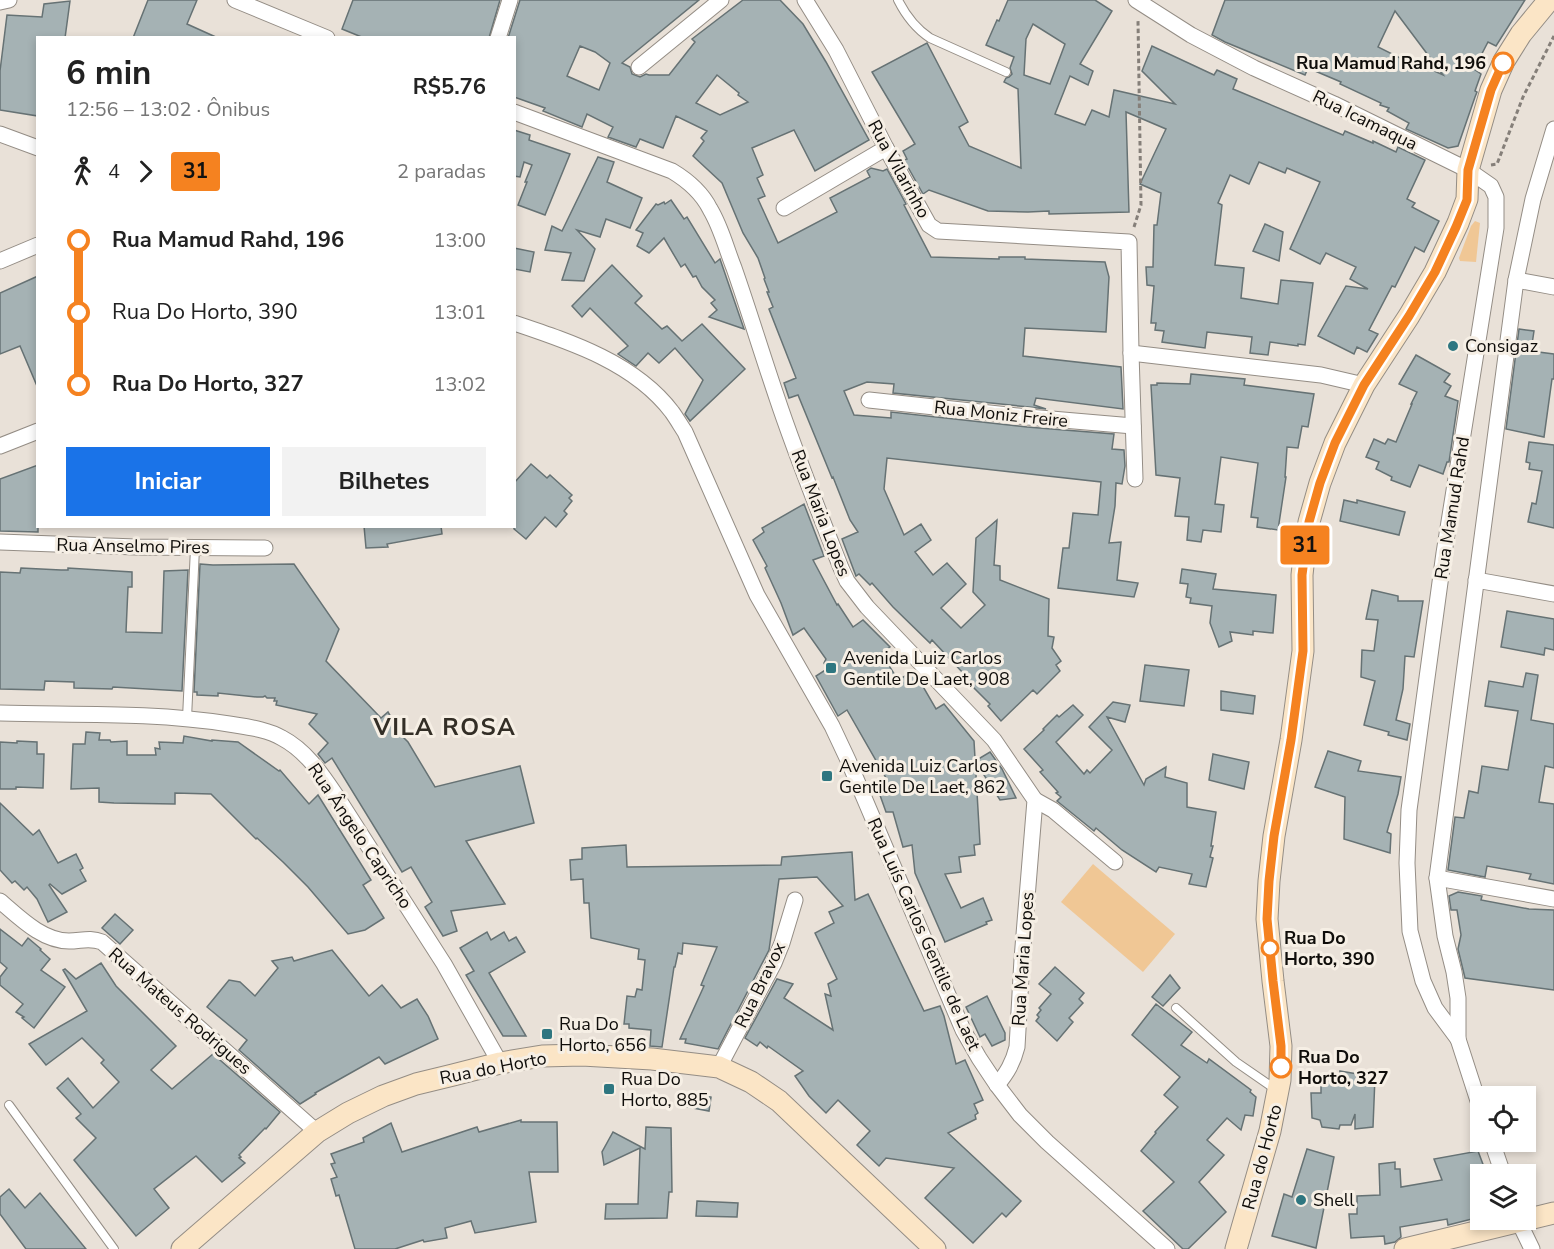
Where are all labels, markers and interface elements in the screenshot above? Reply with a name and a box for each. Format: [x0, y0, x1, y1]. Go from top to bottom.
text: 6 min [66, 51, 151, 96]
place label: Rua Mamud Rahd, 196 [1296, 51, 1486, 75]
marker: Rua Mamud Rahd, 196 [1492, 52, 1514, 74]
text: R$5.76 [413, 72, 486, 102]
street label: Rua Icamaqua [1309, 84, 1421, 156]
text: 12:56 – 13:02 · Ônibus [66, 96, 270, 123]
street label: Rua Vilarinho [862, 116, 936, 222]
icon: walk [66, 155, 99, 188]
icon: forward [129, 155, 162, 188]
text: 31 [183, 157, 208, 185]
text: 4 [108, 158, 120, 185]
text: 2 paradas [397, 158, 486, 185]
text: Rua Mamud Rahd, 196 [112, 225, 344, 255]
text: 13:00 [433, 227, 486, 254]
text: Rua Do Horto, 390 [112, 297, 298, 327]
text: 13:01 [433, 299, 486, 326]
place label: Consigaz [1465, 334, 1538, 358]
marker: Consigaz [1446, 339, 1460, 353]
text: Rua Do Horto, 327 [112, 369, 304, 399]
text: 13:02 [433, 371, 486, 398]
street label: Rua Moniz Freire [933, 395, 1069, 433]
street label: Rua Mamud Rahd [1429, 435, 1475, 581]
street label: Rua Maria Lopes [786, 446, 856, 580]
button: Iniciar [66, 447, 270, 516]
button: Bilhetes [282, 447, 486, 516]
line badge: 31 [1278, 526, 1332, 564]
text: 31 [1292, 531, 1318, 559]
street label: Rua Anselmo Pires [56, 533, 210, 559]
place label: Avenida Luiz Carlos Gentile De Laet, 908 [843, 646, 1010, 691]
marker: Avenida Luiz Carlos Gentile De Laet, 908 [824, 661, 838, 675]
district label: VILA ROSA [373, 711, 516, 743]
place label: Avenida Luiz Carlos Gentile De Laet, 862 [839, 754, 1006, 799]
street label: Rua Ângelo Capricho [302, 759, 418, 913]
marker: Avenida Luiz Carlos Gentile De Laet, 862 [820, 769, 834, 783]
street label: Rua Luís Carlos Gentile de Laet [862, 814, 987, 1055]
street label: Rua Maria Lopes [1006, 891, 1040, 1027]
place label: Rua Do Horto, 390 [1284, 926, 1375, 971]
street label: Rua Bravox [729, 938, 791, 1032]
marker: Rua Do Horto, 390 [1261, 939, 1279, 957]
street label: Rua Mateus Rodrigues [103, 942, 257, 1080]
place label: Rua Do Horto, 656 [559, 1012, 647, 1057]
marker: Rua Do Horto, 656 [540, 1027, 554, 1041]
place label: Rua Do Horto, 327 [1298, 1045, 1388, 1090]
street label: Rua do Horto [438, 1046, 548, 1090]
marker: Rua Do Horto, 327 [1270, 1056, 1292, 1078]
place label: Rua Do Horto, 885 [621, 1067, 709, 1112]
marker: Rua Do Horto, 885 [602, 1082, 616, 1096]
map controls [1470, 1086, 1536, 1230]
button: locate [1470, 1086, 1536, 1152]
street label: Rua do Horto [1236, 1102, 1288, 1212]
button: layers [1470, 1164, 1536, 1230]
place label: Shell [1313, 1188, 1355, 1212]
marker: Shell [1294, 1193, 1308, 1207]

